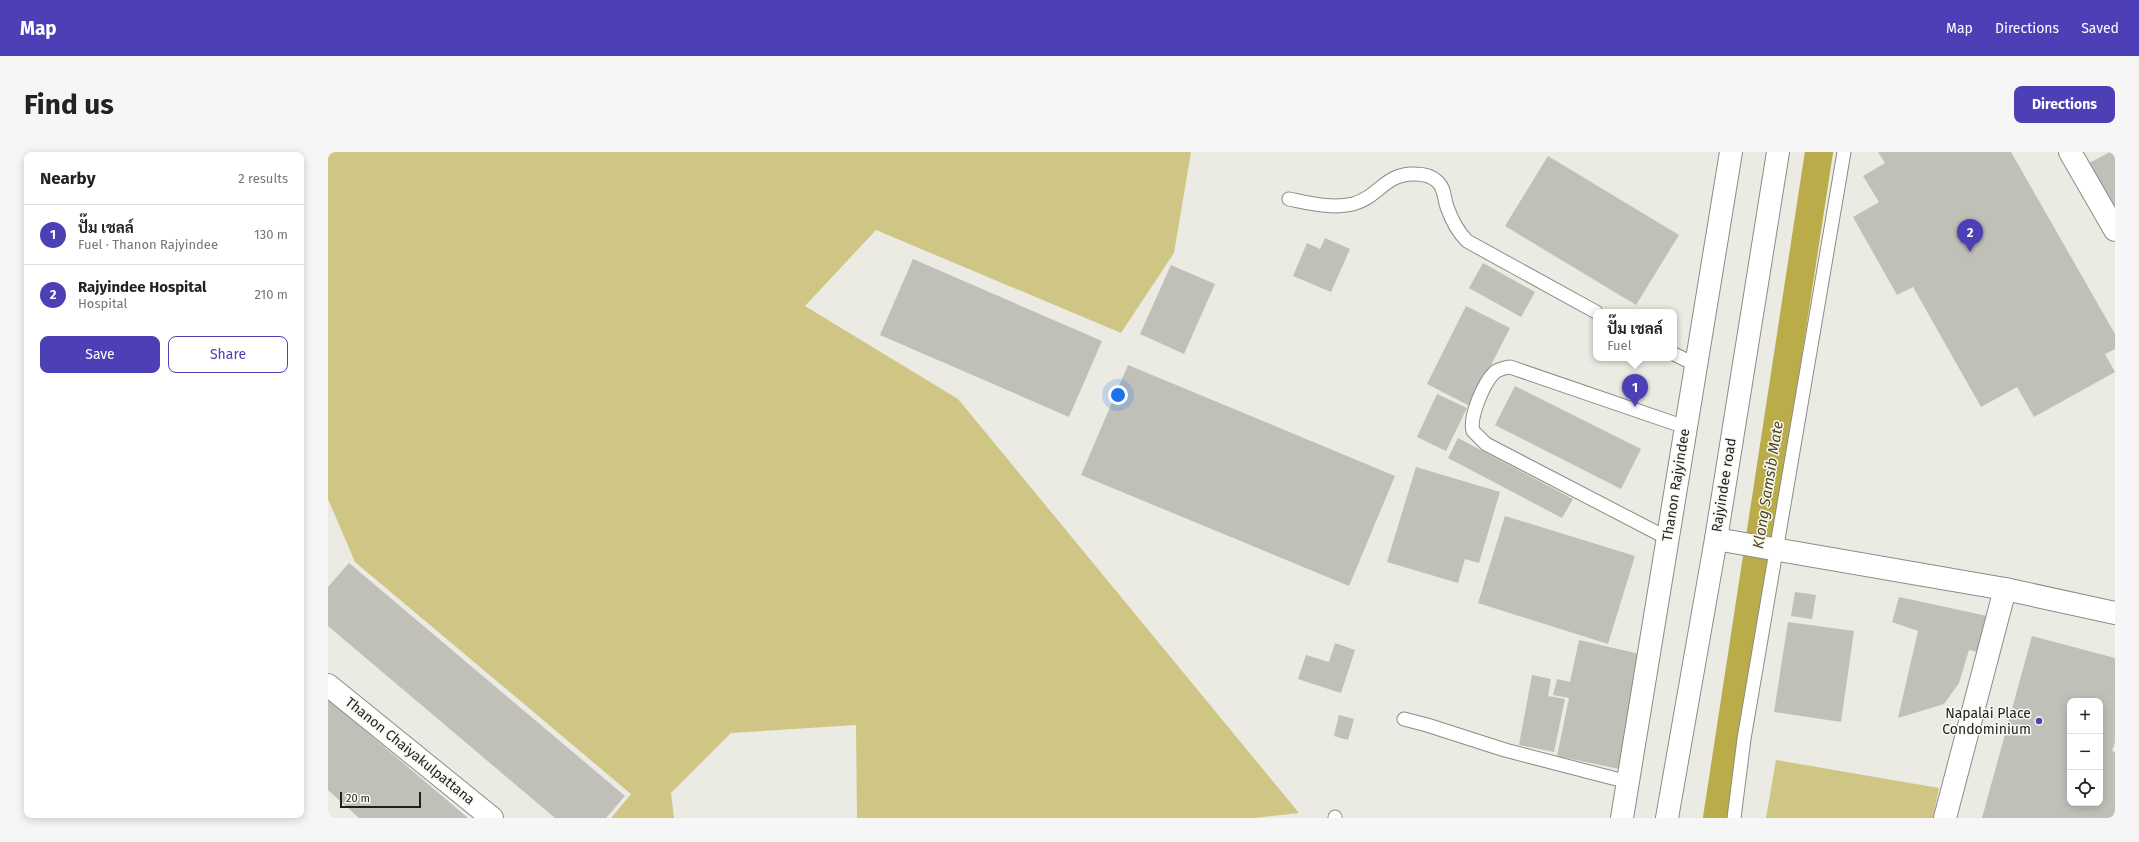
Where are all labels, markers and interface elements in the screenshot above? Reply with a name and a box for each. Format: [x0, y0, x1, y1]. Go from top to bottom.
text: Map [20, 17, 57, 40]
text: Map [1946, 20, 1973, 37]
text: Directions [1995, 20, 2059, 37]
text: Saved [2081, 20, 2119, 37]
button: Directions [2014, 86, 2115, 123]
text: Find us [24, 88, 114, 121]
text: Nearby [40, 168, 95, 189]
text: 2 results [238, 171, 288, 186]
text: ปั๊ม เชลล์ [78, 219, 134, 237]
pin: 2 [1957, 219, 1983, 252]
text: 1 [50, 227, 56, 242]
text: 130 m [254, 227, 288, 242]
text: Fuel · Thanon Rajyindee [78, 237, 218, 252]
text: Rajyindee Hospital [78, 278, 206, 296]
text: 2 [50, 287, 56, 302]
text: 210 m [254, 287, 288, 302]
text: Hospital [78, 296, 127, 311]
popup [1593, 309, 1677, 361]
text: ปั๊ม เชลล์ [1607, 320, 1663, 338]
button: Save [40, 336, 160, 373]
button: Share [168, 336, 288, 373]
text: Fuel [1607, 338, 1632, 353]
pin: 1 [1622, 374, 1648, 407]
your location [1108, 385, 1128, 405]
water label: Klong Samsib Mate [1749, 420, 1787, 550]
street label: Thanon Rajyindee [1659, 427, 1693, 543]
street label: Rajyindee road [1708, 437, 1740, 533]
street label: Thanon Chaiyakulpattana [342, 694, 478, 808]
map controls [2067, 698, 2103, 806]
button: + [2067, 698, 2103, 734]
place label: Napalai Place Condominium [1942, 705, 2031, 738]
marker: Napalai Place Condominium [2034, 716, 2044, 726]
button: − [2067, 734, 2103, 770]
button: locate [2067, 770, 2103, 806]
scale bar [340, 790, 421, 809]
text: 20 m [346, 792, 370, 805]

